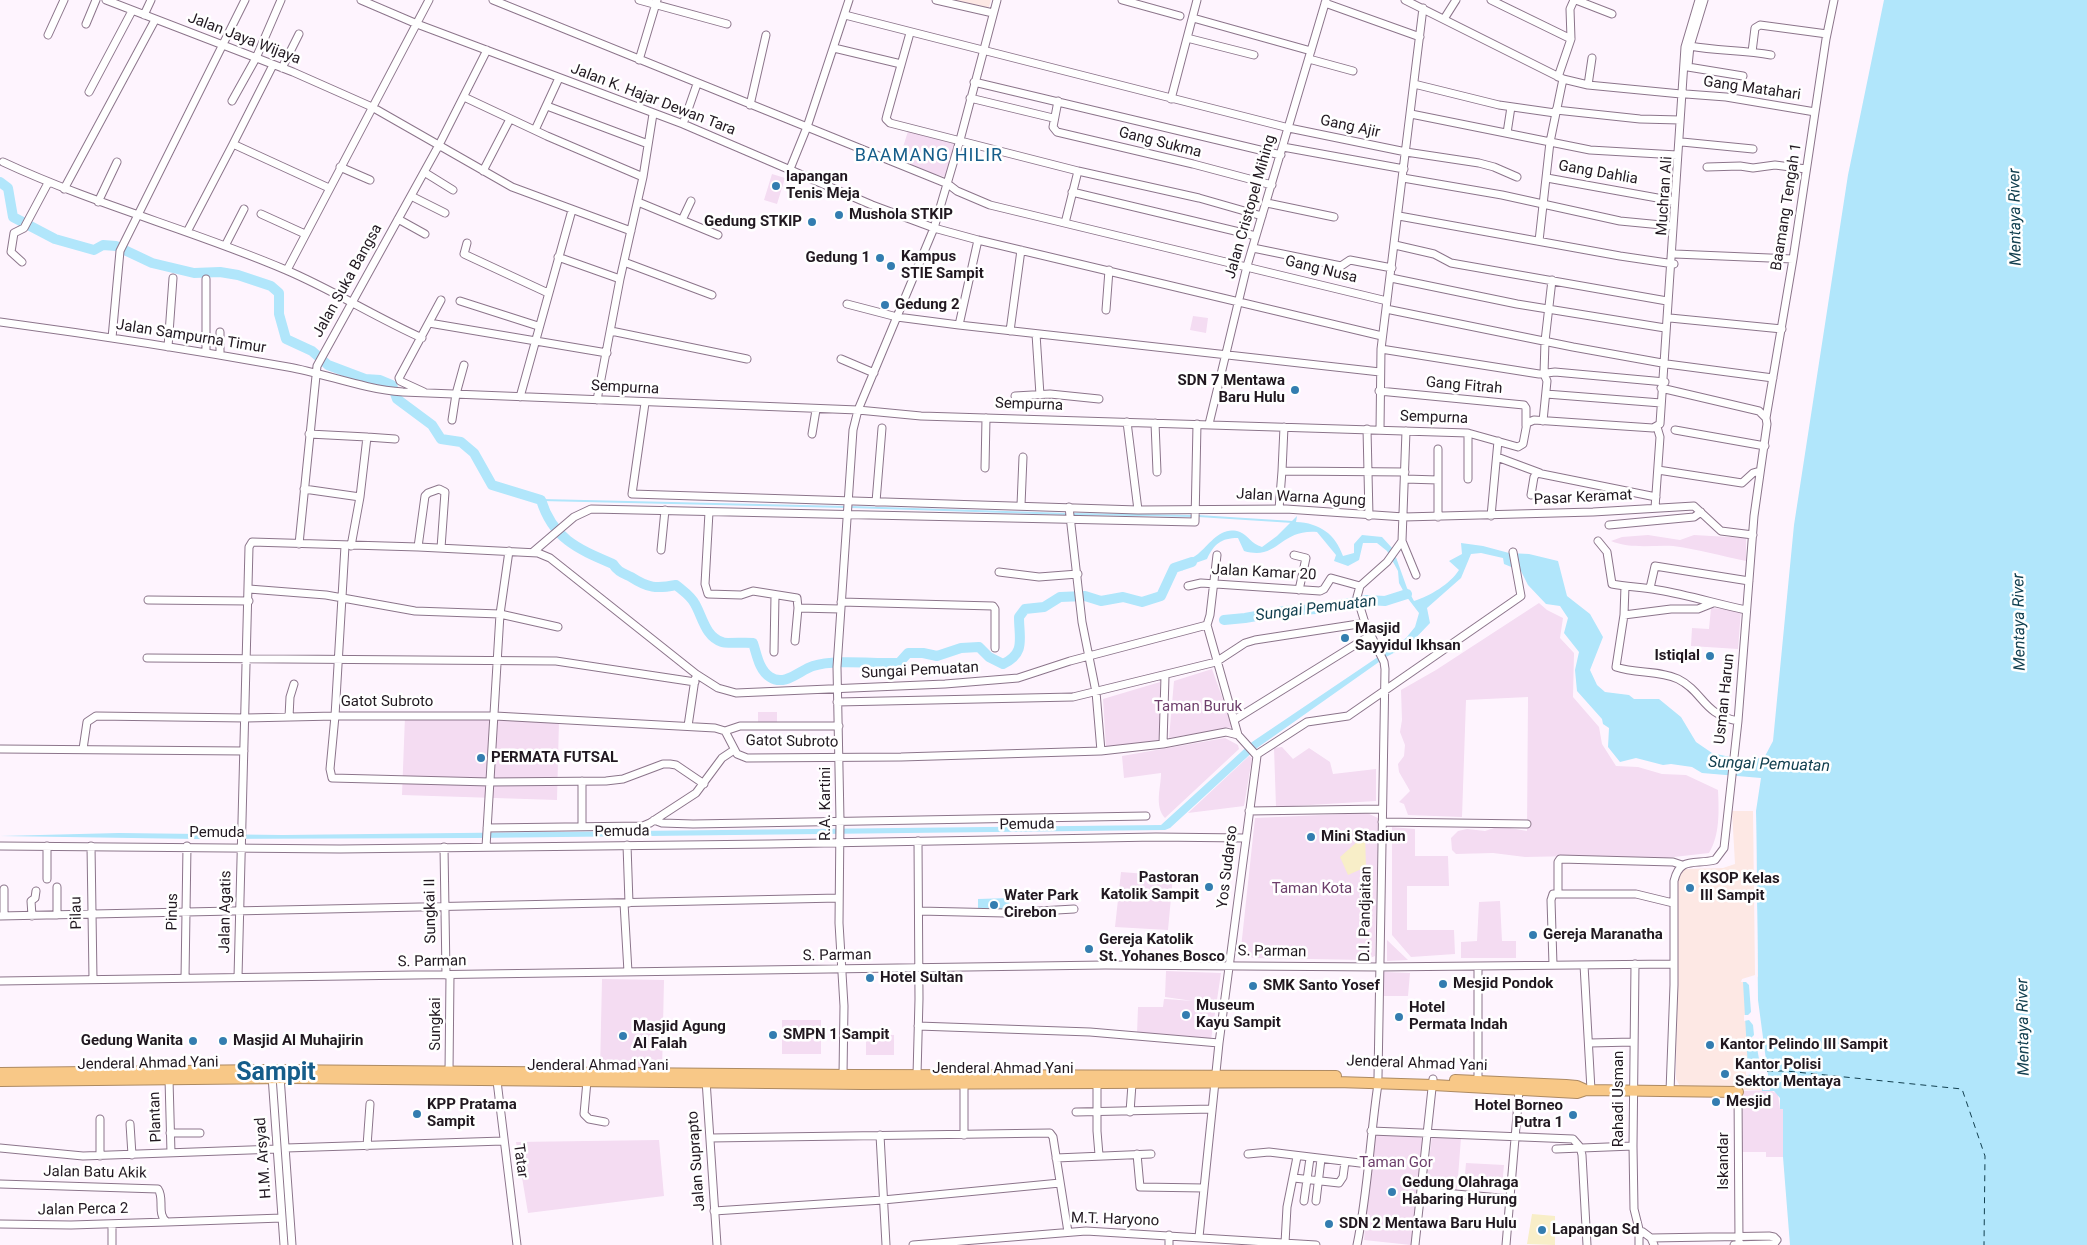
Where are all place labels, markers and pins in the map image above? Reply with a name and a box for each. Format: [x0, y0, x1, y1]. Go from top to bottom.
place label: lapangan Tenis Meja [786, 168, 860, 203]
marker: lapangan Tenis Meja [770, 180, 782, 192]
place label: Mushola STKIP [849, 206, 953, 224]
marker: Mushola STKIP [833, 209, 845, 221]
place label: Gedung STKIP [704, 213, 802, 231]
marker: Gedung STKIP [806, 216, 818, 228]
place label: Kampus STIE Sampit [901, 248, 984, 283]
place label: Gedung 1 [806, 249, 870, 267]
marker: Gedung 1 [874, 252, 886, 264]
marker: Kampus STIE Sampit [885, 260, 897, 272]
place label: Gedung 2 [895, 296, 959, 314]
marker: Gedung 2 [879, 299, 891, 311]
place label: SDN 7 Mentawa Baru Hulu [1178, 372, 1285, 407]
marker: SDN 7 Mentawa Baru Hulu [1289, 384, 1301, 396]
place label: Masjid Sayyidul Ikhsan [1355, 620, 1461, 655]
marker: Masjid Sayyidul Ikhsan [1339, 632, 1351, 644]
place label: Istiqlal [1654, 647, 1700, 665]
marker: Istiqlal [1704, 650, 1716, 662]
place label: PERMATA FUTSAL [491, 749, 618, 767]
marker: PERMATA FUTSAL [475, 752, 487, 764]
place label: Mini Stadiun [1321, 828, 1406, 846]
marker: Mini Stadiun [1305, 831, 1317, 843]
place label: Pastoran Katolik Sampit [1101, 869, 1199, 904]
place label: KSOP Kelas III Sampit [1700, 870, 1780, 905]
marker: Pastoran Katolik Sampit [1203, 881, 1215, 893]
marker: KSOP Kelas III Sampit [1684, 882, 1696, 894]
place label: Water Park Cirebon [1004, 887, 1078, 922]
marker: Water Park Cirebon [988, 899, 1000, 911]
place label: Gereja Maranatha [1543, 926, 1663, 944]
marker: Gereja Maranatha [1527, 929, 1539, 941]
place label: Gereja Katolik St. Yohanes Bosco [1099, 931, 1225, 966]
marker: Gereja Katolik St. Yohanes Bosco [1083, 943, 1095, 955]
place label: Hotel Sultan [880, 969, 963, 987]
marker: Hotel Sultan [864, 972, 876, 984]
place label: Mesjid Pondok [1453, 975, 1553, 993]
place label: SMK Santo Yosef [1263, 977, 1380, 995]
marker: Mesjid Pondok [1437, 978, 1449, 990]
marker: SMK Santo Yosef [1247, 980, 1259, 992]
place label: Museum Kayu Sampit [1196, 997, 1281, 1032]
place label: Hotel Permata Indah [1409, 999, 1508, 1034]
marker: Museum Kayu Sampit [1180, 1009, 1192, 1021]
marker: Hotel Permata Indah [1393, 1011, 1405, 1023]
place label: Masjid Agung Al Falah [633, 1018, 726, 1053]
place label: SMPN 1 Sampit [783, 1026, 889, 1044]
marker: SMPN 1 Sampit [767, 1029, 779, 1041]
marker: Masjid Agung Al Falah [617, 1030, 629, 1042]
place label: Gedung Wanita [81, 1032, 183, 1050]
place label: Masjid Al Muhajirin [233, 1032, 363, 1050]
marker: Gedung Wanita [187, 1035, 199, 1047]
marker: Masjid Al Muhajirin [217, 1035, 229, 1047]
place label: Kantor Pelindo III Sampit [1720, 1036, 1888, 1054]
marker: Kantor Pelindo III Sampit [1704, 1039, 1716, 1051]
place label: Kantor Polisi Sektor Mentaya [1735, 1056, 1841, 1091]
marker: Kantor Polisi Sektor Mentaya [1719, 1068, 1731, 1080]
place label: Mesjid [1726, 1093, 1771, 1111]
place label: KPP Pratama Sampit [427, 1096, 517, 1131]
marker: Mesjid [1710, 1096, 1722, 1108]
place label: Hotel Borneo Putra 1 [1475, 1097, 1563, 1132]
marker: KPP Pratama Sampit [411, 1108, 423, 1120]
marker: Hotel Borneo Putra 1 [1567, 1109, 1579, 1121]
place label: Gedung Olahraga Habaring Hurung [1402, 1174, 1518, 1209]
marker: Gedung Olahraga Habaring Hurung [1386, 1186, 1398, 1198]
place label: SDN 2 Mentawa Baru Hulu [1339, 1215, 1517, 1233]
marker: SDN 2 Mentawa Baru Hulu [1323, 1218, 1335, 1230]
place label: Lapangan Sd [1552, 1221, 1639, 1239]
marker: Lapangan Sd [1536, 1224, 1548, 1236]

